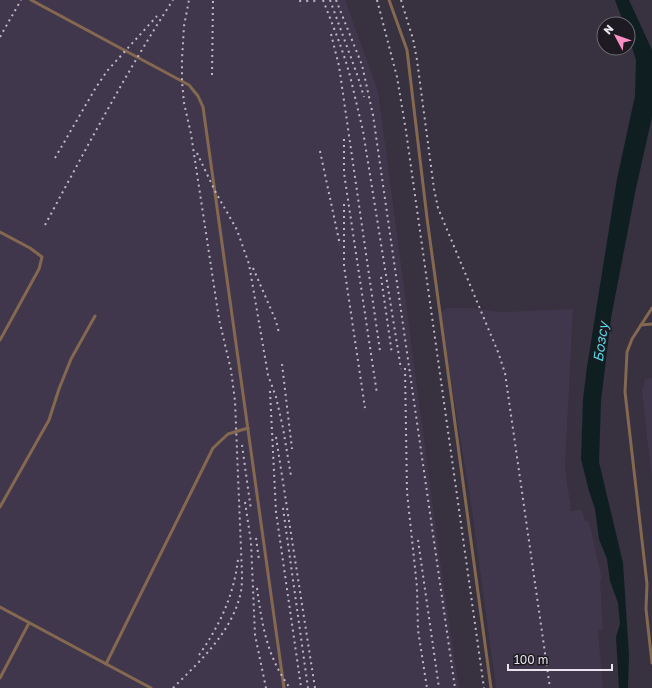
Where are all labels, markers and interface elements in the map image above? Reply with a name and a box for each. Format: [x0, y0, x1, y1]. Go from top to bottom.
north arrow [596, 16, 636, 56]
text: N [600, 22, 616, 37]
water label: Бозсу [589, 319, 612, 363]
scale bar [508, 646, 612, 672]
text: 100 m [514, 652, 548, 667]

